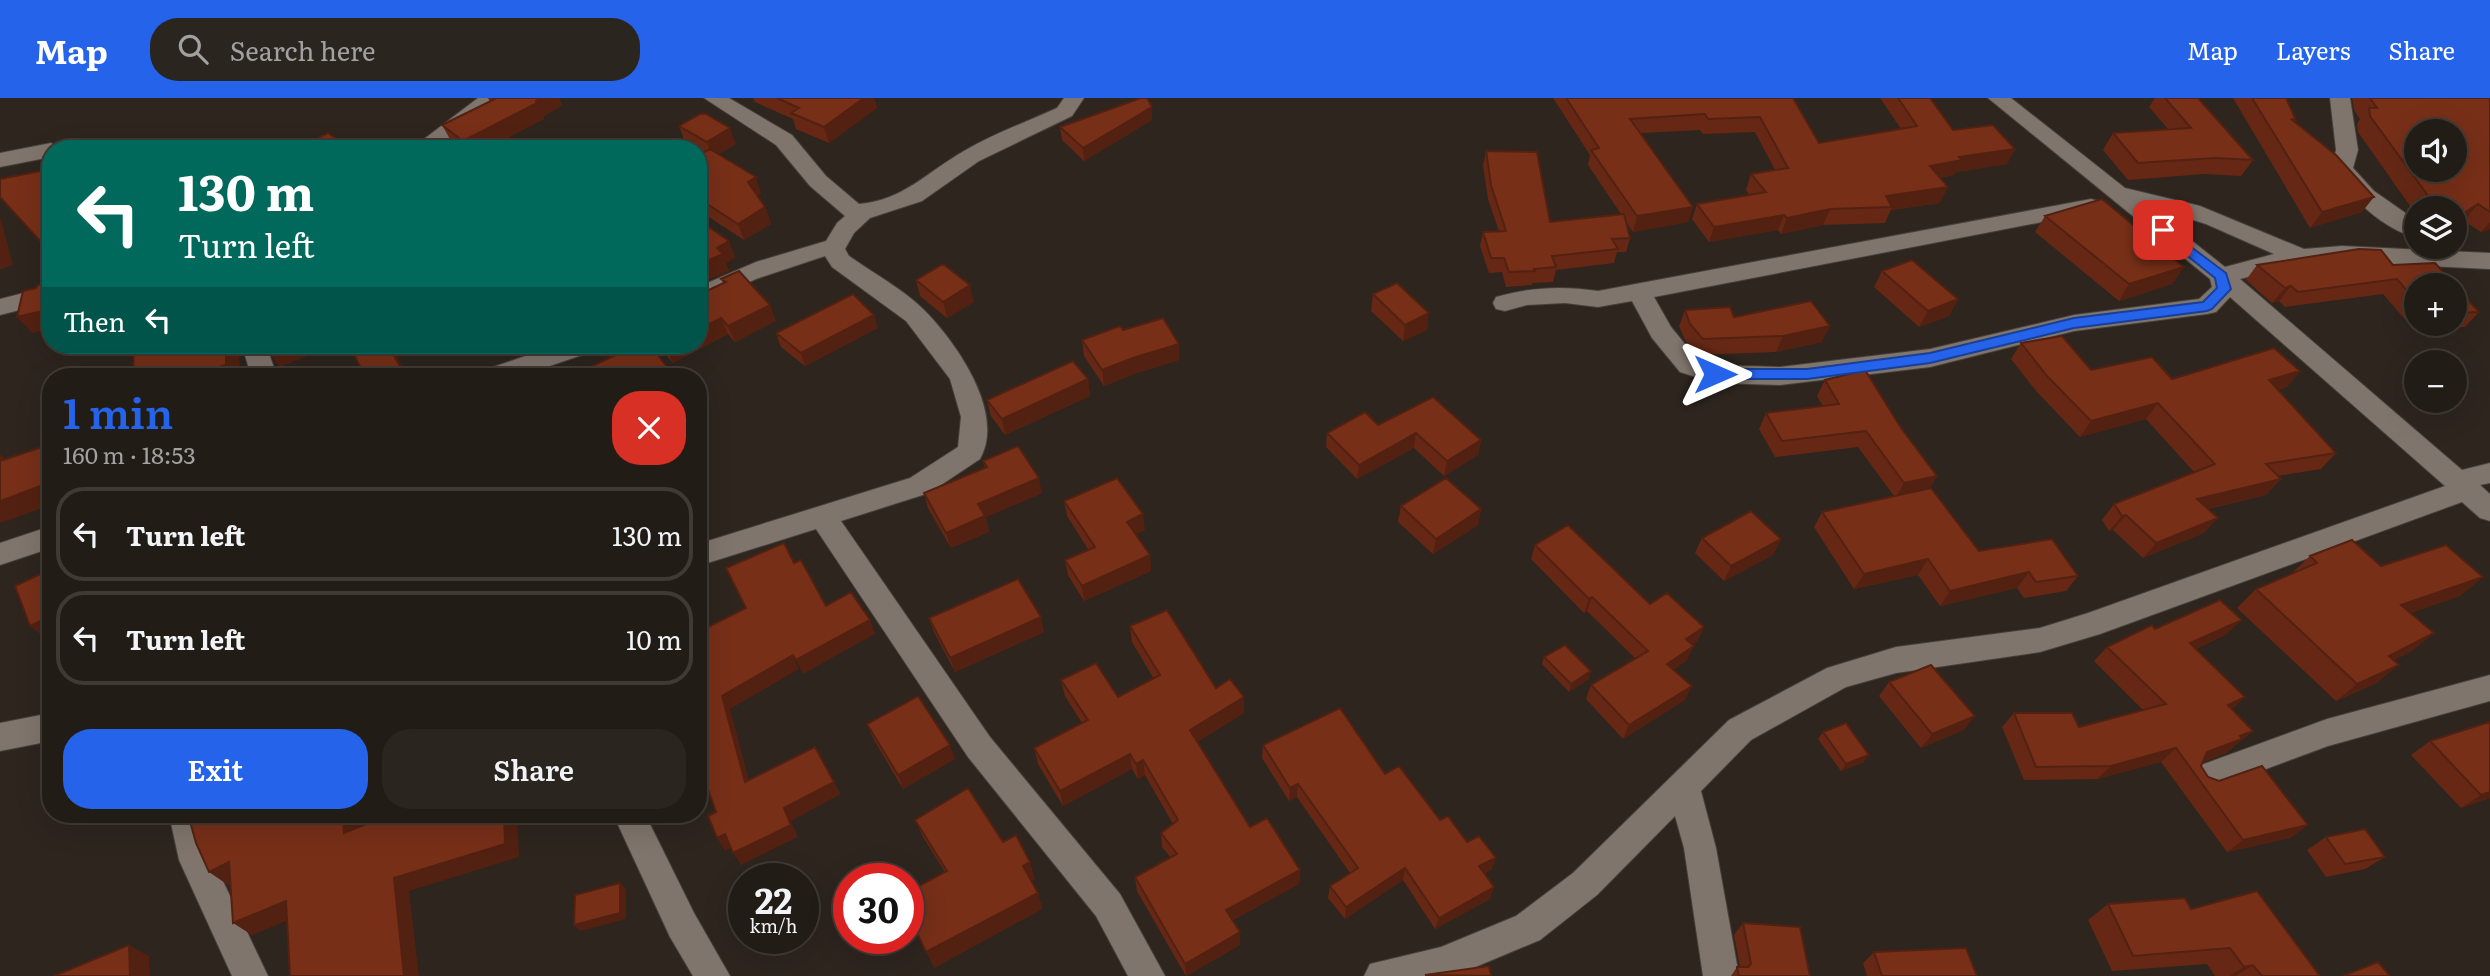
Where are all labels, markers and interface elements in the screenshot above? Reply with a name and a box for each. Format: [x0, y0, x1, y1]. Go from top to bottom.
search box [150, 18, 640, 81]
text: Map [35, 25, 108, 74]
icon: search [174, 30, 212, 68]
text: Search here [230, 30, 376, 69]
text: Map [2187, 32, 2238, 67]
text: Layers [2276, 32, 2350, 67]
text: Share [2388, 32, 2455, 67]
map controls [2404, 119, 2467, 413]
button: sound [2404, 119, 2467, 182]
text: 130 m [178, 153, 314, 226]
icon: left [63, 168, 154, 259]
button: layers [2404, 196, 2467, 259]
pin [2133, 200, 2193, 260]
icon: arrive [2144, 211, 2182, 249]
text: Turn left [178, 220, 315, 268]
button: + [2404, 273, 2467, 336]
text: Then [63, 301, 125, 340]
icon: left [139, 301, 177, 339]
position arrow [1678, 337, 1752, 411]
button: − [2404, 350, 2467, 413]
text: 1 min [63, 380, 173, 442]
button: close [612, 391, 686, 465]
text: 160 m · 18:53 [63, 437, 196, 471]
icon: left [67, 515, 105, 553]
text: Turn left [126, 515, 245, 554]
text: 130 m [612, 515, 682, 554]
icon: left [67, 619, 105, 657]
text: Turn left [126, 619, 245, 658]
text: 10 m [626, 619, 682, 658]
button: Exit [63, 729, 368, 809]
button: Share [382, 729, 686, 809]
speed limit sign: 30 [833, 863, 924, 954]
text: 22 [755, 873, 792, 925]
text: km/h [750, 912, 797, 939]

